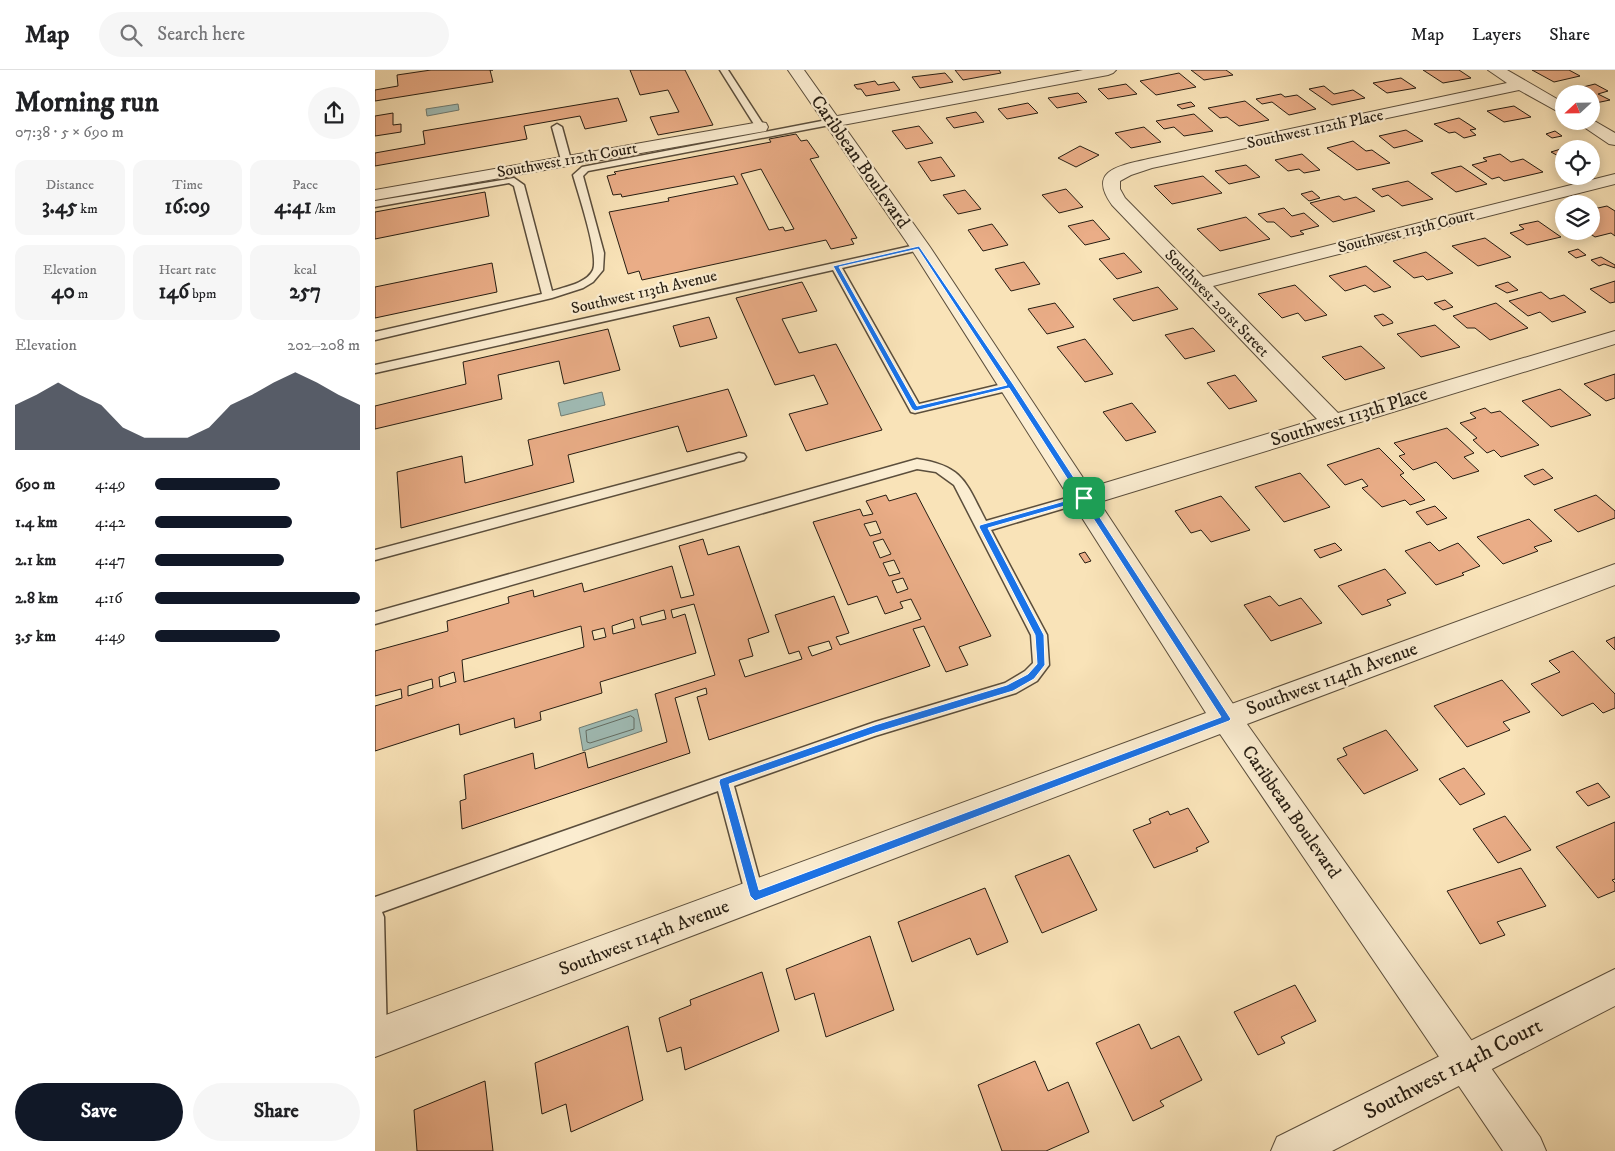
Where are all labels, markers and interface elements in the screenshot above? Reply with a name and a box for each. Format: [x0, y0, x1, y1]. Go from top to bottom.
search box [99, 12, 449, 57]
text: Map [25, 20, 69, 50]
icon: search [117, 21, 145, 49]
text: Search here [157, 23, 245, 46]
text: Map [1411, 24, 1444, 46]
text: Layers [1472, 24, 1521, 46]
text: Share [1549, 24, 1590, 46]
text: Morning run [15, 85, 159, 120]
north arrow [1555, 85, 1600, 130]
map controls [1555, 85, 1600, 240]
button: share [308, 87, 360, 139]
street label: Caribbean Boulevard [805, 91, 915, 233]
street label: Southwest 112th Place [1245, 105, 1385, 153]
text: 07:38 · 5 × 690 m [15, 122, 124, 142]
street label: Southwest 112th Court [495, 138, 639, 182]
button: locate [1555, 140, 1600, 185]
text: Distance [46, 176, 94, 194]
text: Time [172, 176, 203, 194]
text: Pace [292, 176, 318, 194]
text: 3.45 [42, 194, 77, 220]
text: 16:09 [165, 194, 210, 220]
text: 4:41 [274, 194, 312, 220]
button: layers [1555, 195, 1600, 240]
text: km [77, 200, 98, 218]
text: /km [312, 200, 336, 218]
street label: Southwest 113th Court [1336, 204, 1476, 258]
street label: Southwest 201st Street [1160, 245, 1274, 361]
text: Elevation [43, 261, 97, 279]
text: Heart rate [159, 261, 216, 279]
text: kcal [294, 261, 317, 279]
street label: Southwest 113th Avenue [569, 265, 719, 318]
text: 40 [51, 279, 75, 305]
text: 146 [159, 279, 189, 305]
text: 257 [289, 279, 321, 305]
text: m [75, 285, 88, 303]
text: bpm [189, 285, 216, 303]
text: Elevation [15, 335, 77, 355]
text: 202–208 m [287, 335, 360, 355]
street label: Southwest 113th Place [1268, 382, 1430, 452]
text: 690 m [15, 474, 55, 494]
text: 4:49 [95, 474, 126, 494]
pin [1063, 477, 1105, 519]
icon: arrive [1070, 484, 1098, 512]
text: 1.4 km [15, 512, 57, 532]
text: 4:42 [95, 512, 125, 532]
text: 2.1 km [15, 550, 56, 570]
text: 4:47 [95, 550, 126, 570]
text: 2.8 km [15, 588, 58, 608]
text: 4:16 [95, 588, 123, 608]
text: 3.5 km [15, 626, 56, 646]
text: 4:49 [95, 626, 126, 646]
street label: Southwest 114th Avenue [1243, 637, 1421, 721]
street label: Caribbean Boulevard [1236, 741, 1346, 883]
street label: Southwest 114th Avenue [556, 895, 733, 981]
street label: Southwest 114th Court [1359, 1012, 1547, 1126]
button: Save [15, 1083, 183, 1141]
button: Share [193, 1083, 360, 1141]

